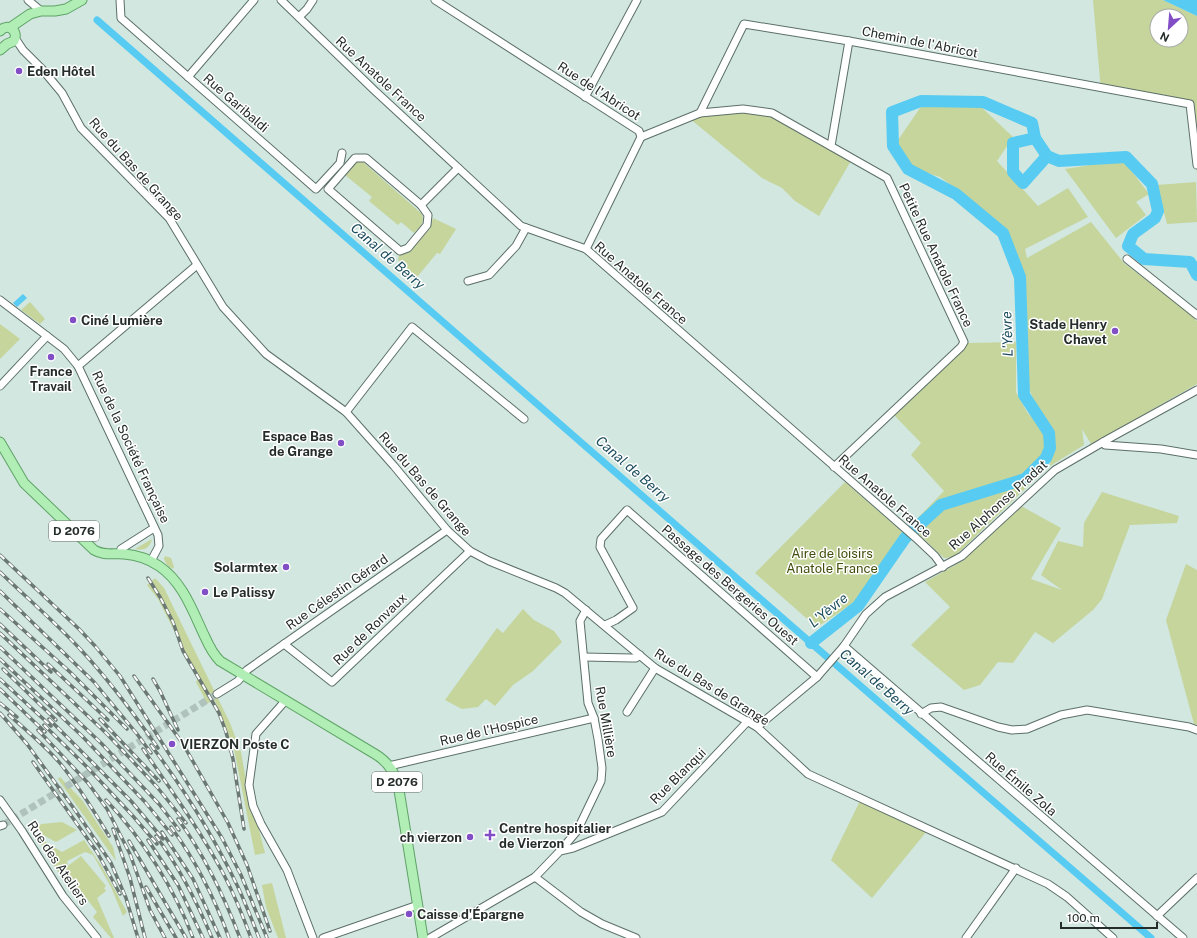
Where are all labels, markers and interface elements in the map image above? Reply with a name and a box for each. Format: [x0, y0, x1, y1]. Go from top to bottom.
north arrow [1149, 8, 1189, 48]
street label: Chemin de l'Abricot [861, 23, 979, 61]
text: N [1158, 30, 1171, 44]
street label: Rue Anatole France [333, 33, 429, 125]
street label: Rue de l'Abricot [555, 59, 643, 123]
place label: Eden Hôtel [27, 64, 95, 79]
marker: Eden Hôtel [14, 66, 24, 76]
street label: Rue Garibaldi [200, 71, 272, 135]
street label: Rue du Bas de Grange [86, 115, 186, 223]
street label: Petite Rue Anatole France [896, 181, 976, 329]
water label: Canal de Berry [348, 219, 429, 293]
street label: Rue Anatole France [591, 239, 691, 327]
water label: L'Yèvre [998, 311, 1016, 357]
place label: Ciné Lumière [81, 313, 163, 328]
marker: Ciné Lumière [68, 315, 78, 325]
place label: Stade Henry Chavet [1029, 317, 1108, 347]
marker: Stade Henry Chavet [1110, 326, 1120, 336]
marker: France Travail [46, 352, 56, 362]
place label: France Travail [30, 364, 72, 394]
street label: Rue de la Société Française [89, 369, 173, 525]
place label: Espace Bas de Grange [262, 429, 333, 459]
street label: Rue du Bas de Grange [376, 429, 474, 539]
water label: Canal de Berry [593, 432, 674, 506]
marker: Espace Bas de Grange [336, 438, 346, 448]
street label: Rue Anatole France [835, 452, 935, 540]
street label: Rue Alphonse Pradat [946, 457, 1050, 553]
road number: D 2076 [49, 521, 99, 541]
street label: Passage des Bergeries Ouest [659, 522, 801, 648]
park label: Aire de loisirs Anatole France [786, 546, 878, 576]
street label: Rue Célestin Gérard [283, 551, 391, 633]
place label: Solarmtex [213, 560, 278, 575]
marker: Solarmtex [281, 562, 291, 572]
place label: Le Palissy [213, 585, 276, 600]
marker: Le Palissy [200, 587, 210, 597]
water label: L'Yèvre [805, 589, 851, 631]
street label: Rue de Ronvaux [330, 590, 410, 668]
street label: Rue du Bas de Grange [652, 645, 772, 729]
water label: Canal de Berry [837, 645, 918, 719]
street label: Rue Millière [592, 685, 620, 759]
street label: Rue de l'Hospice [438, 711, 540, 749]
place label: VIERZON Poste C [180, 737, 290, 752]
marker: VIERZON Poste C [167, 739, 177, 749]
street label: Rue Blanqui [647, 745, 709, 807]
street label: Rue Émile Zola [982, 748, 1060, 819]
road number: D 2076 [372, 772, 422, 792]
street label: Rue des Ateliers [24, 818, 92, 908]
place label: Centre hospitalier de Vierzon [499, 821, 612, 851]
marker: Centre hospitalier de Vierzon [484, 829, 496, 841]
place label: ch vierzon [400, 830, 462, 845]
marker: ch vierzon [465, 832, 475, 842]
scale bar [1061, 904, 1157, 930]
place label: Caisse d'Épargne [417, 906, 524, 922]
marker: Caisse d'Épargne [404, 909, 414, 919]
text: 100 m [1067, 911, 1100, 925]

